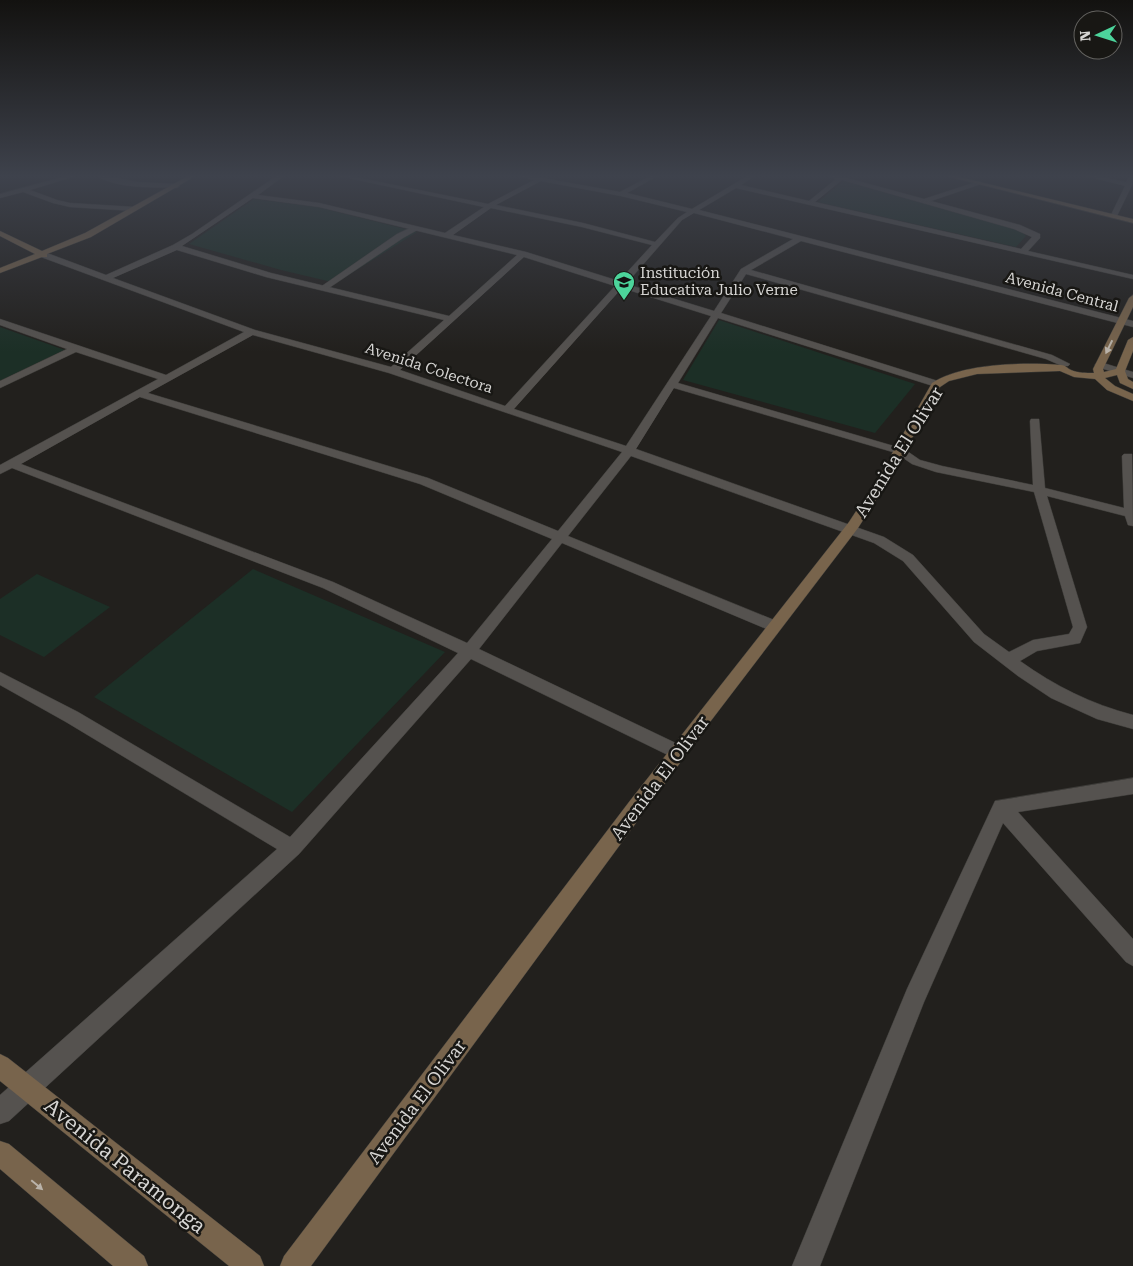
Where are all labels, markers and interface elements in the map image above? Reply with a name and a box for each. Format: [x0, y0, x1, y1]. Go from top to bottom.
north arrow [1073, 10, 1123, 60]
text: N [1077, 30, 1093, 42]
place label: Institución Educativa Julio Verne [640, 264, 798, 299]
street label: Avenida Central [1004, 268, 1121, 316]
school or university icon: Institución Educativa Julio Verne [612, 270, 636, 301]
street label: Avenida Colectora [363, 339, 495, 397]
one-way arrow [1105, 340, 1113, 355]
street label: Avenida El Olivar [850, 383, 947, 521]
street label: Avenida El Olivar [606, 712, 713, 844]
street label: Avenida El Olivar [363, 1036, 470, 1168]
street label: Avenida Paramonga [40, 1094, 211, 1239]
one-way arrow [31, 1179, 44, 1190]

